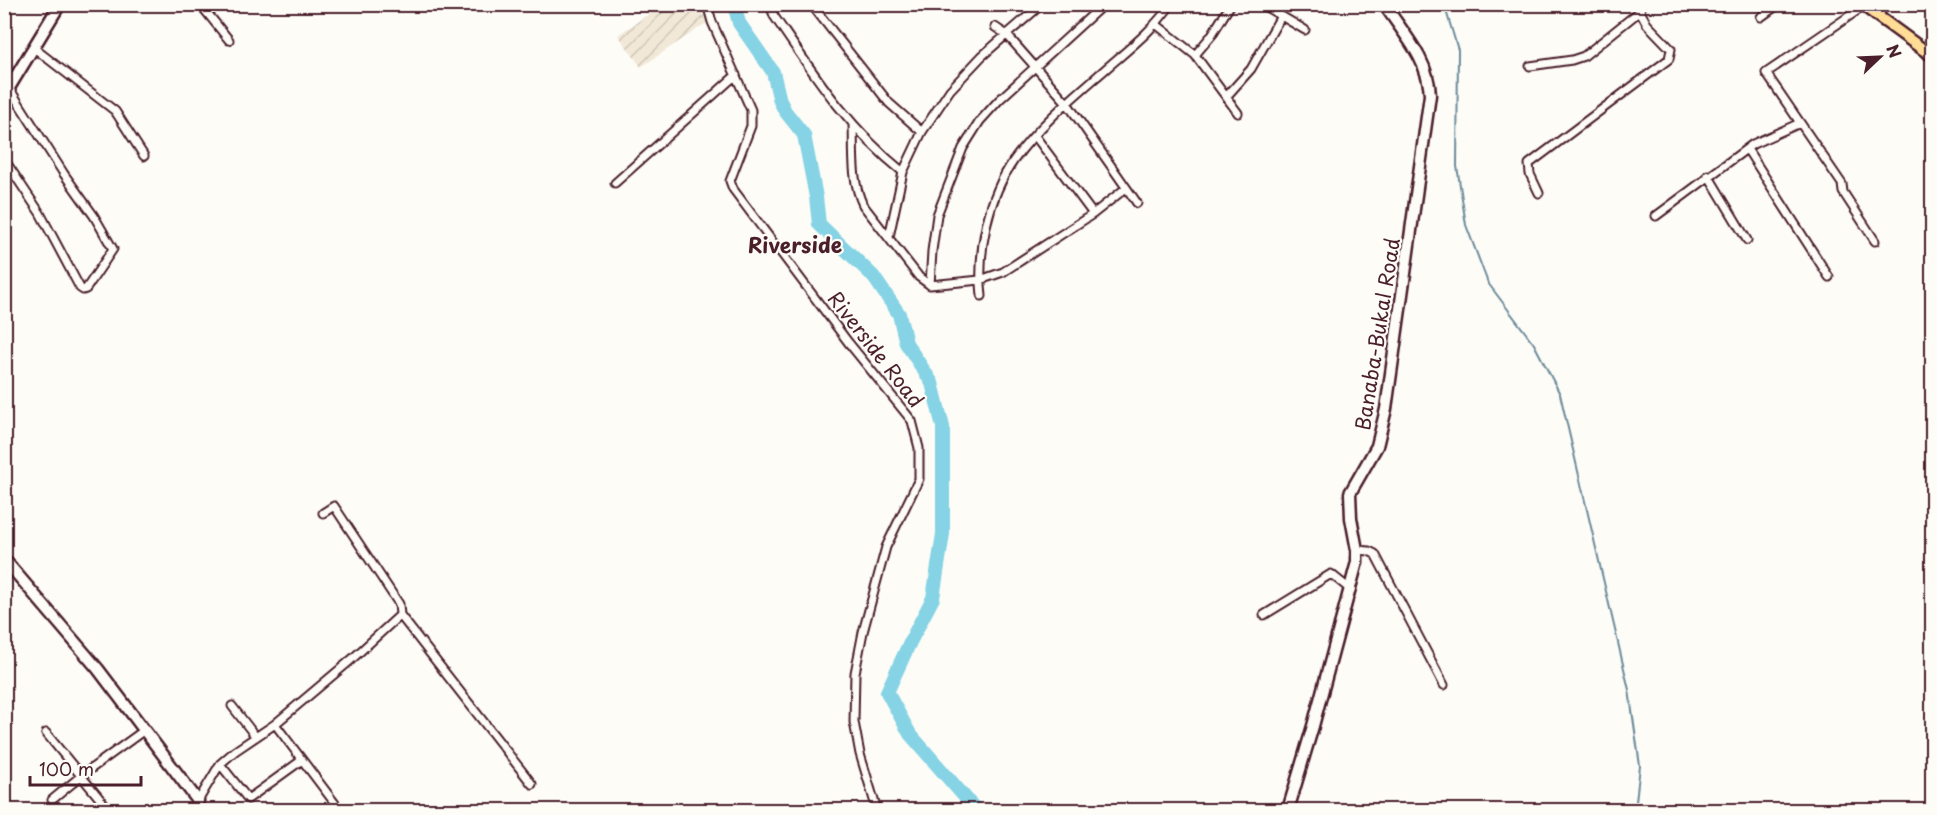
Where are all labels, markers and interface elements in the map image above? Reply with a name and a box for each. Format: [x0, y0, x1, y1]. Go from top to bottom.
north arrow [1850, 27, 1910, 87]
text: N [1881, 40, 1908, 61]
district label: Riverside [748, 228, 842, 260]
street label: Banaba-Bukal Road [1347, 236, 1407, 432]
street label: Riverside Road [821, 284, 931, 414]
scale bar [30, 749, 141, 787]
text: 100 m [39, 755, 94, 782]

